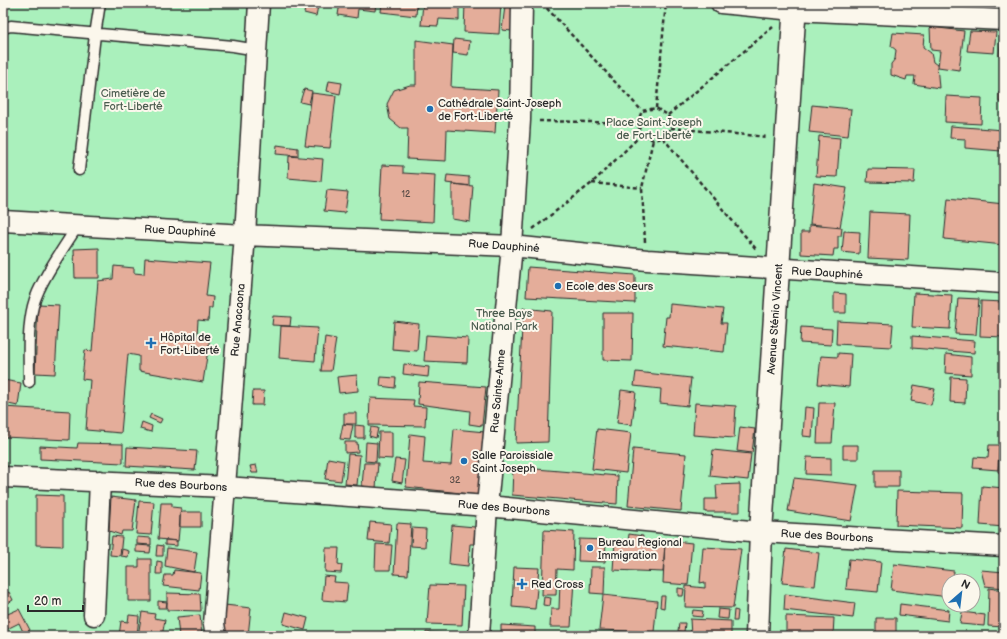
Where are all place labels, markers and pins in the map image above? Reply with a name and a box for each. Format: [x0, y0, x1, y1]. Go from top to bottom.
place label: Cathédrale Saint-Joseph de Fort-Liberté [438, 97, 561, 123]
marker: Cathédrale Saint-Joseph de Fort-Liberté [425, 104, 435, 114]
place label: Ecole des Soeurs [566, 280, 654, 293]
marker: Ecole des Soeurs [553, 281, 563, 291]
place label: Hôpital de Fort-Liberté [160, 331, 220, 357]
marker: Hôpital de Fort-Liberté [145, 337, 157, 349]
place label: Salle Paroissiale Saint Joseph [472, 449, 554, 475]
marker: Salle Paroissiale Saint Joseph [459, 456, 469, 466]
place label: Bureau Regional Immigration [598, 536, 682, 562]
marker: Bureau Regional Immigration [585, 543, 595, 553]
marker: Red Cross [516, 578, 528, 590]
place label: Red Cross [531, 578, 584, 591]

